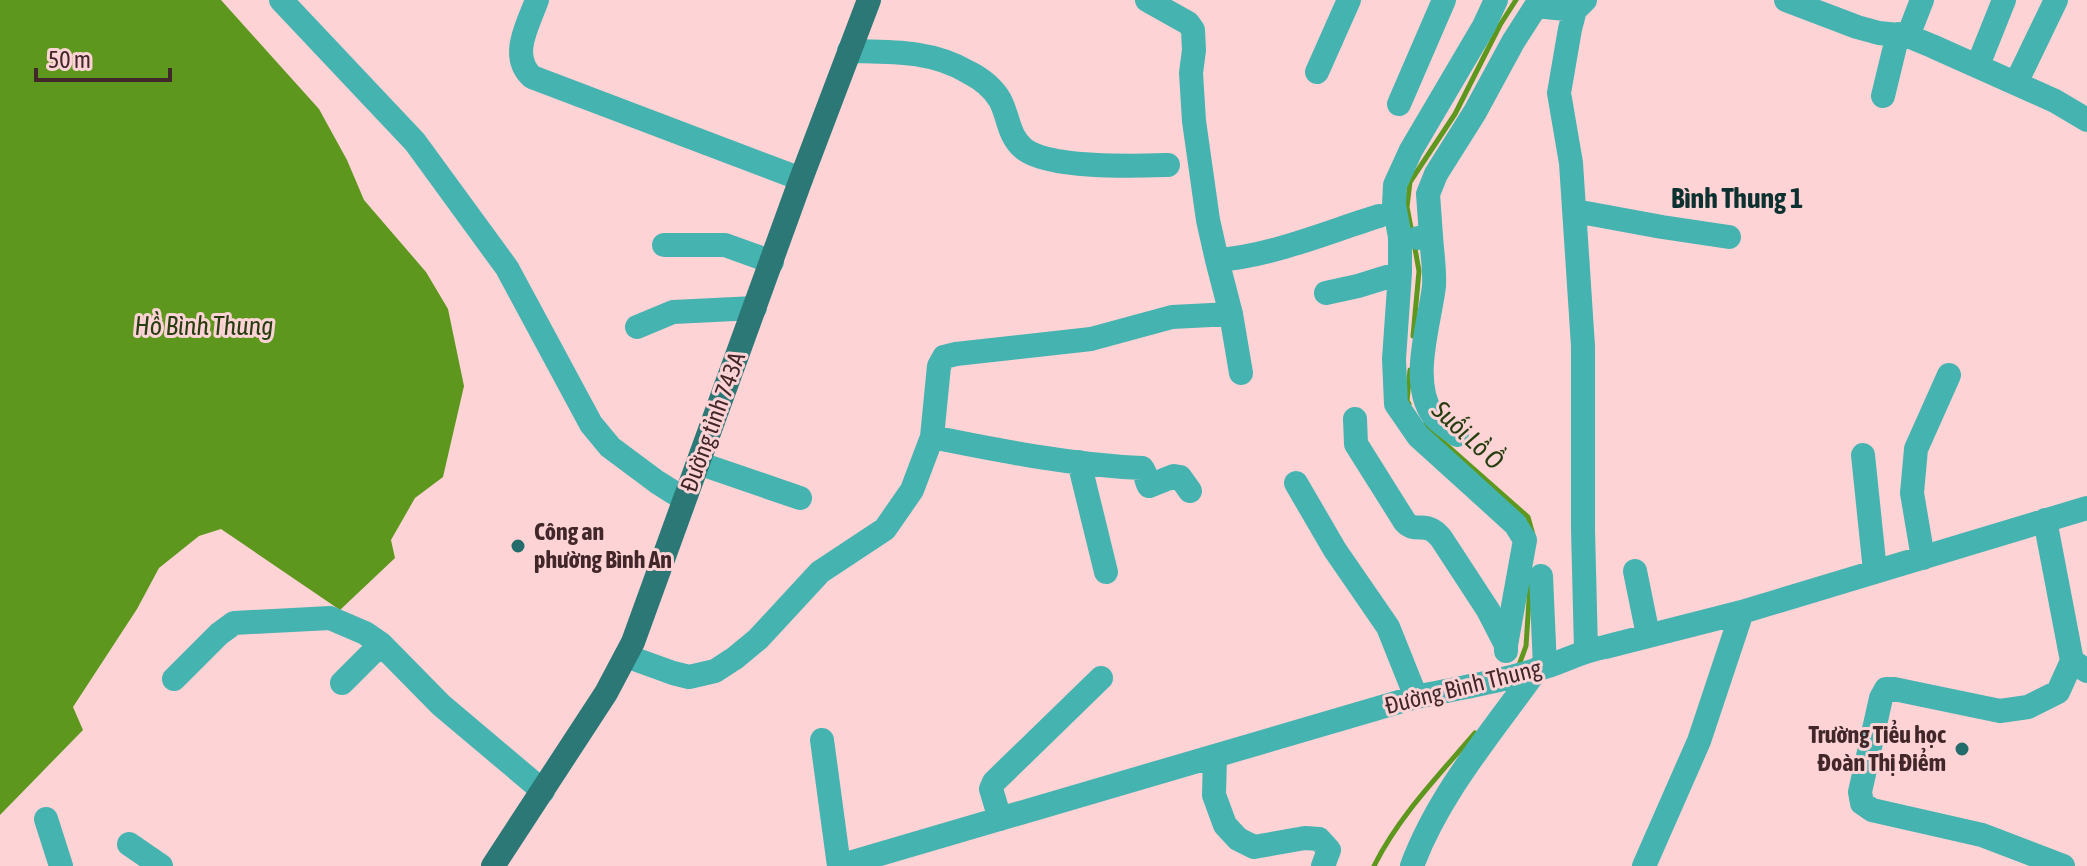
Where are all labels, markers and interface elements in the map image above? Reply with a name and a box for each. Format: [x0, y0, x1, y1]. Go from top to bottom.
scale bar [36, 32, 170, 82]
text: 50 m [48, 46, 91, 73]
district label: Bình Thung 1 [1671, 182, 1803, 214]
water label: Hồ Bình Thung [135, 311, 273, 341]
street label: Đường tỉnh 743A [675, 348, 750, 495]
water label: Suối Lồ Ồ [1425, 392, 1512, 475]
place label: Công an phường Bình An [534, 518, 672, 573]
marker: Công an phường Bình An [509, 537, 527, 555]
street label: Đường Bình Thung [1382, 654, 1545, 719]
place label: Trường Tiểu học Đoàn Thị Điểm [1809, 719, 1946, 776]
marker: Trường Tiểu học Đoàn Thị Điểm [1953, 740, 1971, 758]

